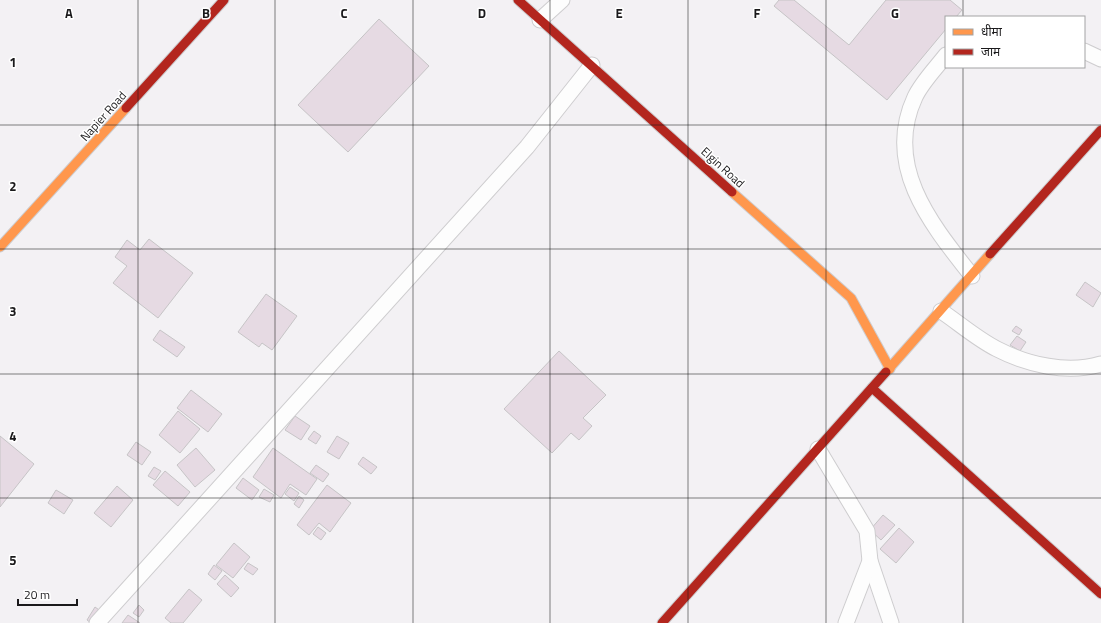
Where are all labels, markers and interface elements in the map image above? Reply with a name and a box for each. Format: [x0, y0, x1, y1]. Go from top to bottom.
text: A [65, 3, 73, 23]
text: B [202, 3, 210, 23]
text: C [340, 3, 348, 23]
text: D [478, 3, 486, 23]
text: E [615, 3, 623, 23]
text: F [754, 3, 761, 23]
text: G [891, 3, 899, 23]
legend [945, 16, 1085, 68]
text: धीमा [981, 22, 1003, 41]
text: जाम [981, 42, 1001, 61]
text: 1 [9, 52, 17, 72]
street label: Napier Road [75, 87, 131, 145]
street label: Elgin Road [697, 142, 749, 192]
text: 2 [9, 176, 17, 196]
text: 3 [9, 301, 17, 321]
text: 4 [9, 426, 17, 446]
text: 5 [9, 550, 17, 570]
scale bar [18, 581, 77, 607]
text: 20 m [24, 585, 50, 604]

